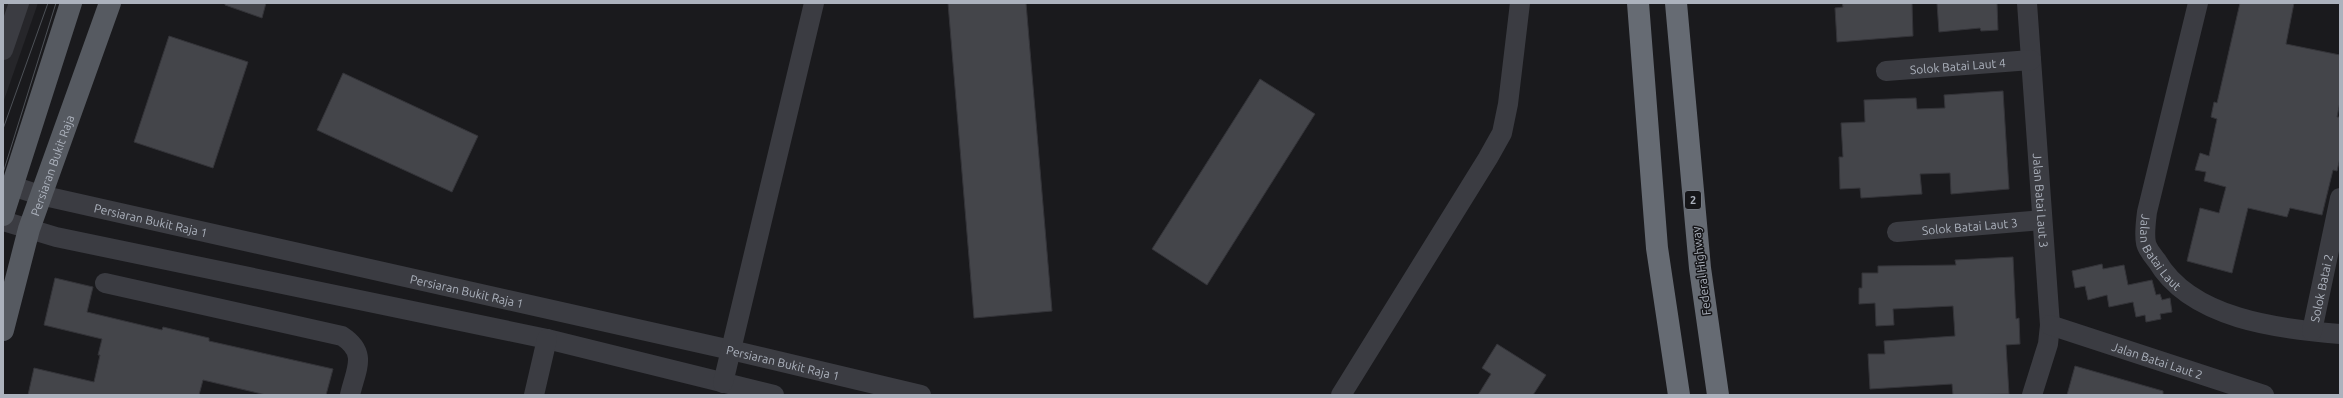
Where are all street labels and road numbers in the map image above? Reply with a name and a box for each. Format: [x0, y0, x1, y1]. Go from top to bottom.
street label: Solok Batai Laut 4 [1909, 55, 2006, 76]
street label: Persiaran Bukit Raja [28, 113, 76, 218]
street label: Jalan Batai Laut 3 [2031, 153, 2051, 248]
road number: 2 [1685, 191, 1701, 209]
street label: Persiaran Bukit Raja 1 [93, 201, 209, 239]
street label: Jalan Batai Laut [2139, 213, 2184, 293]
street label: Solok Batai Laut 3 [1921, 216, 2018, 236]
street label: Federal Highway [1689, 226, 1713, 316]
street label: Solok Batai 2 [2308, 253, 2335, 323]
street label: Persiaran Bukit Raja 1 [409, 272, 525, 310]
street label: Jalan Batai Laut 2 [2110, 339, 2204, 381]
street label: Persiaran Bukit Raja 1 [725, 343, 841, 382]

